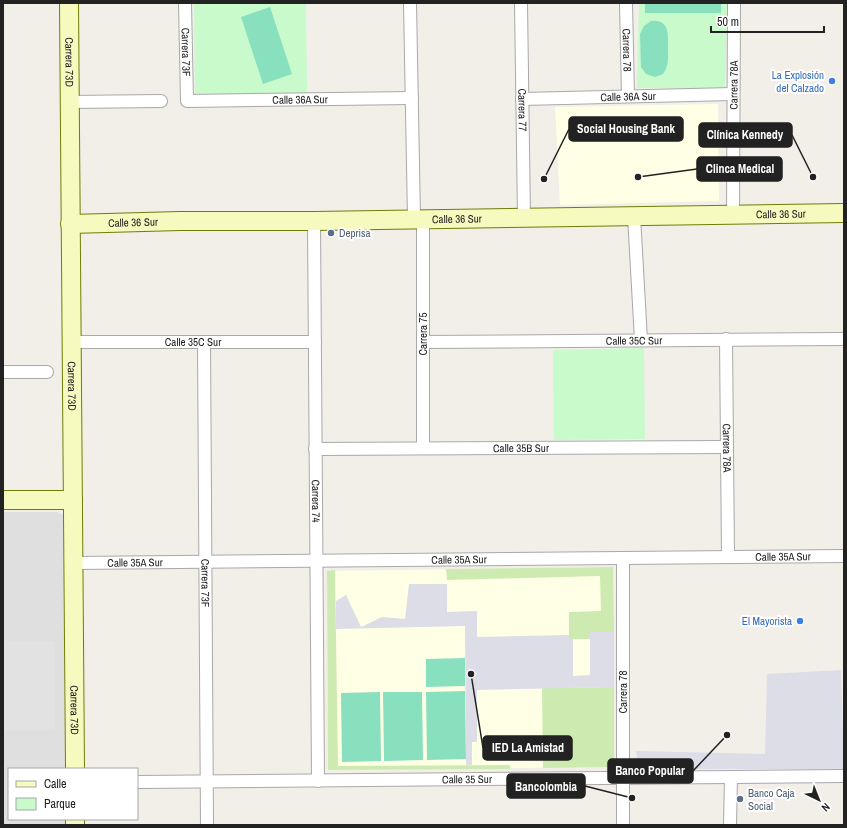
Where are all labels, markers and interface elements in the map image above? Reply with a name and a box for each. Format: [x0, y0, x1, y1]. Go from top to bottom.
scale bar [711, 8, 824, 34]
text: 50 m [717, 14, 739, 30]
street label: Carrera 73F [179, 27, 194, 77]
street label: Carrera 78 [620, 28, 634, 72]
street label: Carrera 73D [62, 37, 77, 87]
street label: Carrera 78A [726, 59, 741, 110]
place label: La Explosión del Calzado [772, 68, 824, 95]
marker: La Explosión del Calzado [827, 76, 837, 86]
street label: Carrera 77 [515, 88, 530, 132]
street label: Calle 36A Sur [600, 89, 656, 104]
street label: Calle 36A Sur [272, 92, 328, 107]
callout: Social Housing Bank [569, 117, 683, 141]
text: Social Housing Bank [577, 121, 675, 137]
callout: Clínica Kennedy [699, 123, 792, 147]
text: Clínica Kennedy [707, 127, 784, 143]
callout: Clinca Medical [697, 157, 782, 181]
text: Clinca Medical [706, 161, 774, 177]
street label: Calle 36 Sur [756, 207, 806, 221]
street label: Calle 36 Sur [432, 211, 482, 226]
street label: Calle 36 Sur [108, 215, 158, 230]
place label: Deprisa [339, 226, 371, 240]
marker: Deprisa [326, 228, 336, 238]
street label: Carrera 75 [416, 312, 430, 356]
street label: Calle 35C Sur [606, 333, 662, 348]
street label: Calle 35C Sur [165, 335, 221, 349]
street label: Carrera 73D [65, 361, 79, 411]
street label: Carrera 78A [720, 423, 734, 474]
street label: Calle 35B Sur [493, 441, 549, 455]
street label: Carrera 74 [309, 479, 323, 523]
street label: Calle 35A Sur [755, 549, 811, 564]
street label: Calle 35A Sur [431, 552, 487, 567]
street label: Calle 35A Sur [107, 555, 163, 570]
street label: Carrera 73F [198, 559, 213, 608]
place label: El Mayorista [742, 614, 792, 628]
marker: El Mayorista [795, 616, 805, 626]
street label: Carrera 78 [616, 670, 630, 714]
street label: Carrera 73D [67, 685, 82, 735]
callout: IED La Amistad [483, 736, 572, 760]
text: IED La Amistad [492, 740, 564, 756]
callout: Banco Popular [608, 759, 693, 783]
text: Banco Popular [615, 763, 685, 779]
legend [8, 768, 138, 820]
street label: Calle 35 Sur [442, 772, 492, 786]
callout: Bancolombia [507, 774, 585, 798]
text: Calle [44, 776, 66, 792]
text: Bancolombia [515, 779, 577, 795]
north arrow [799, 780, 839, 820]
place label: Banco Caja Social [748, 786, 795, 813]
marker: Banco Caja Social [735, 794, 745, 804]
text: Parque [44, 796, 76, 812]
text: N [819, 800, 833, 815]

